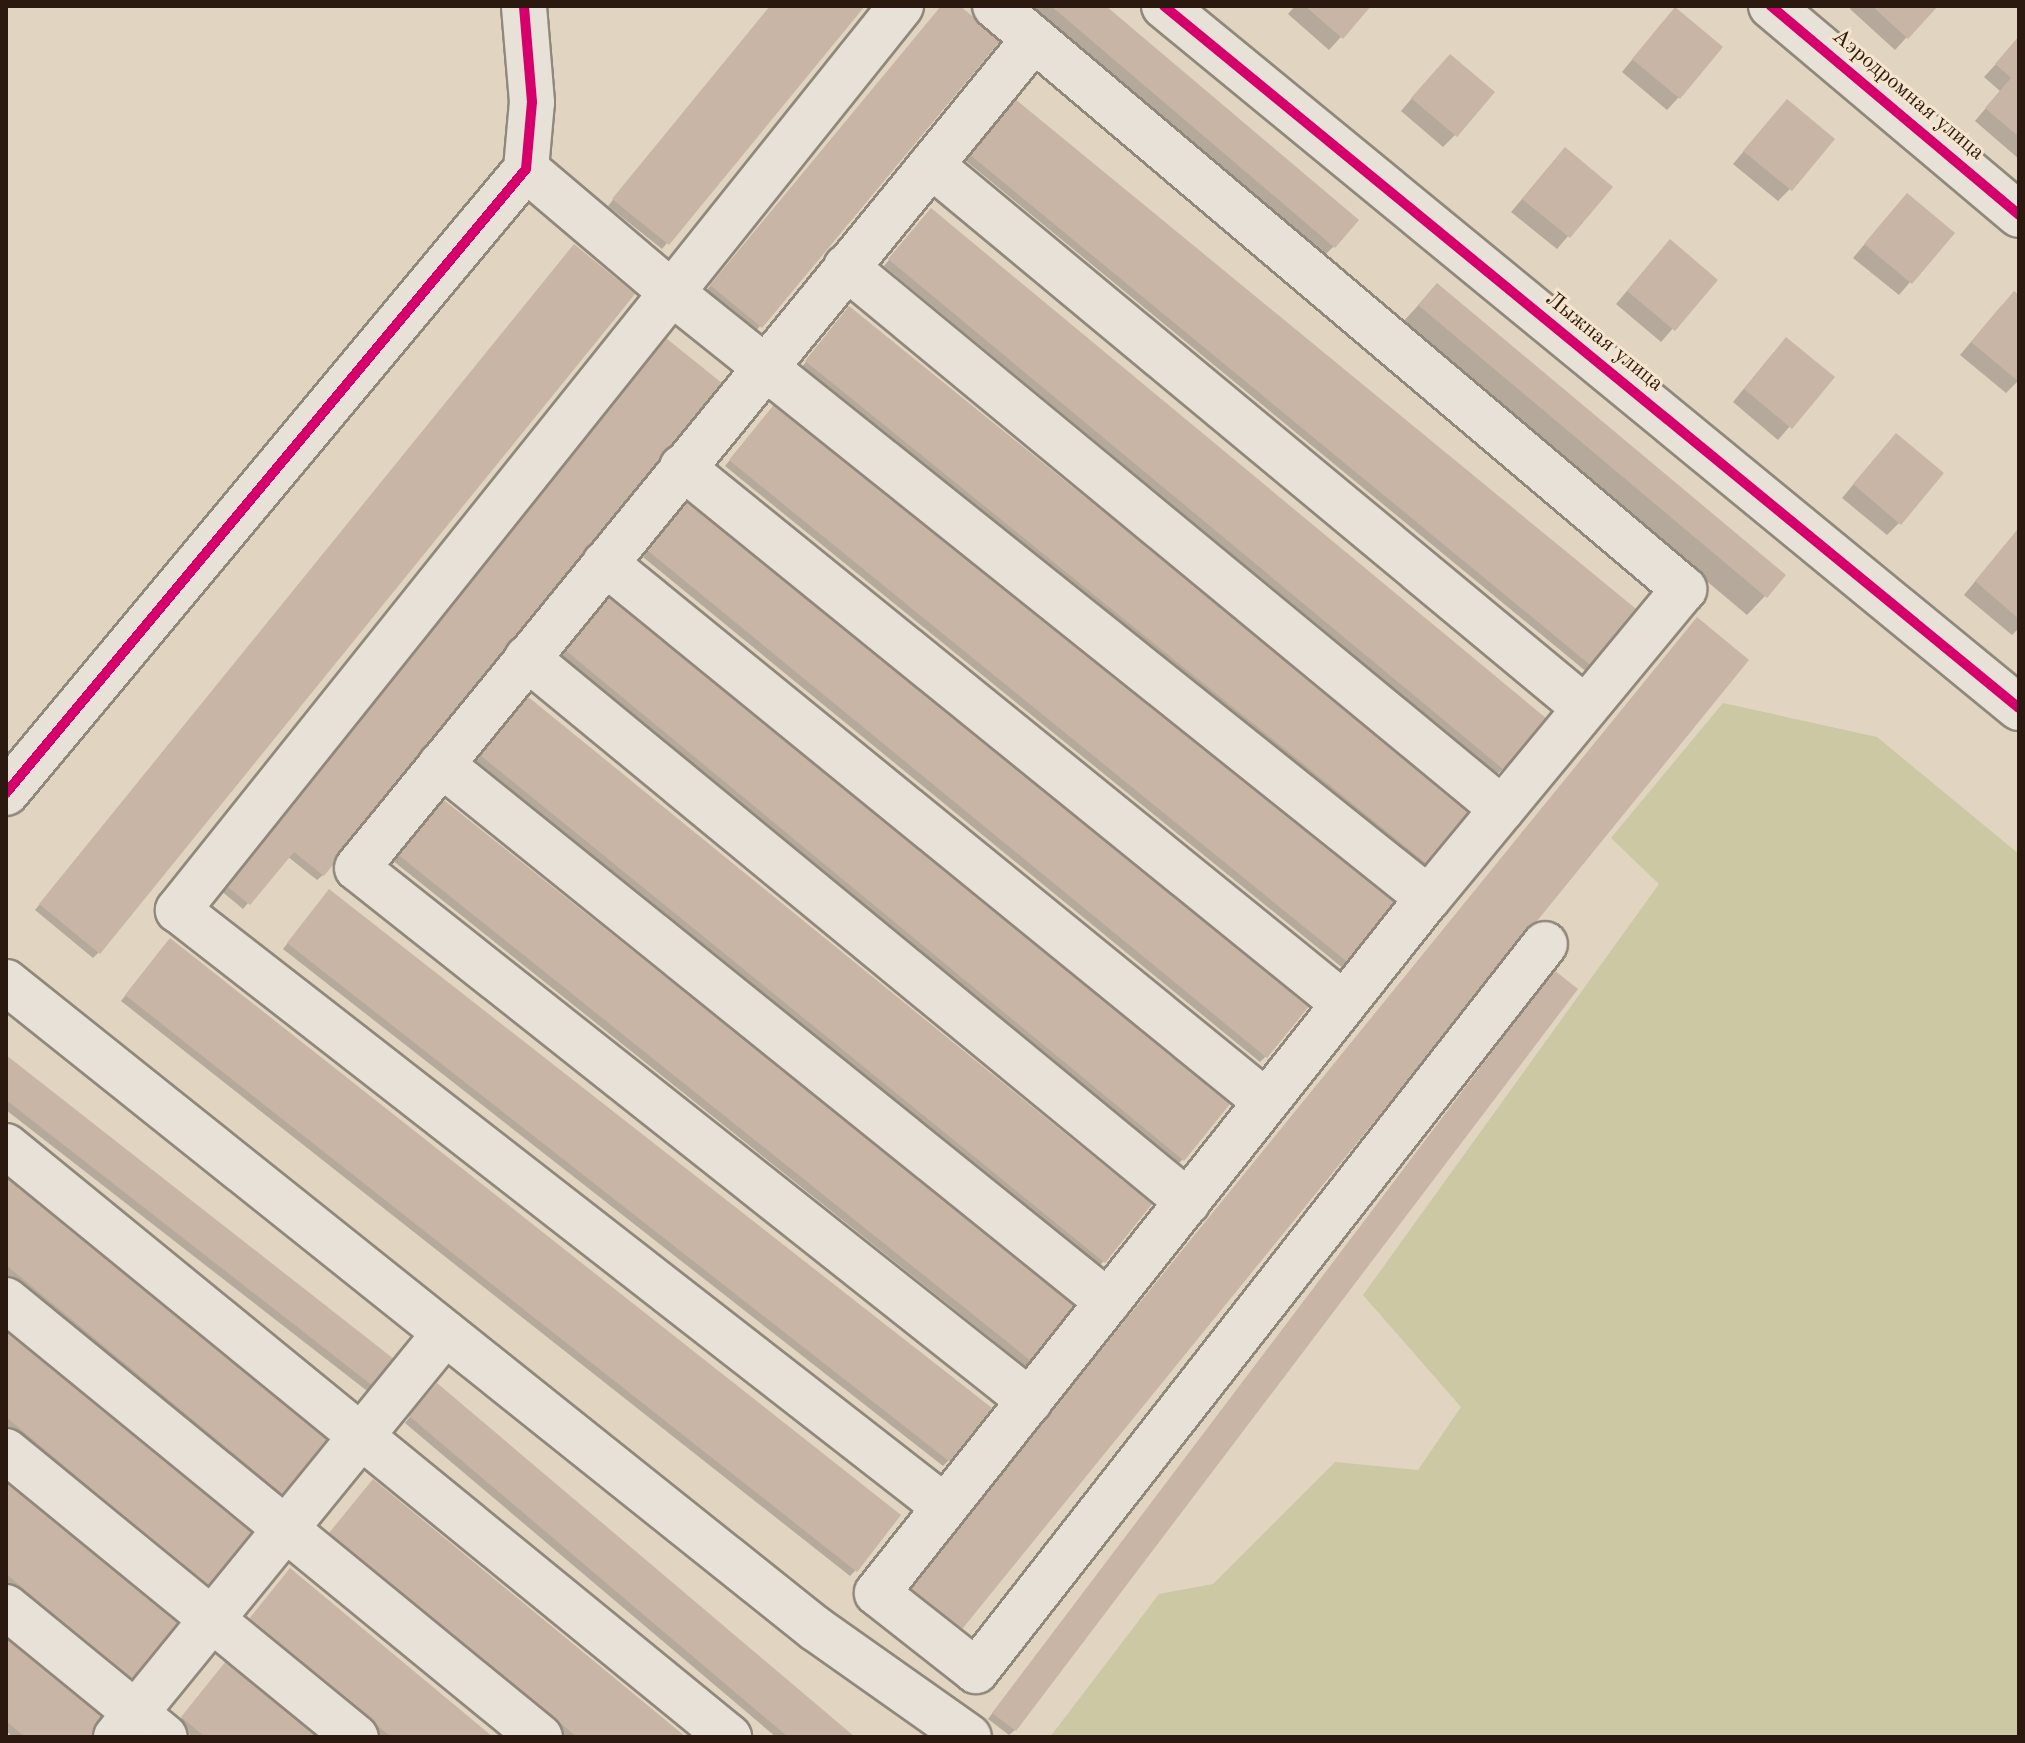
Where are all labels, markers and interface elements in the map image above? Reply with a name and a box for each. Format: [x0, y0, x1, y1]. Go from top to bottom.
street label: Аэродромная улица [1826, 24, 1990, 166]
street label: Лыжная улица [1540, 286, 1668, 398]

